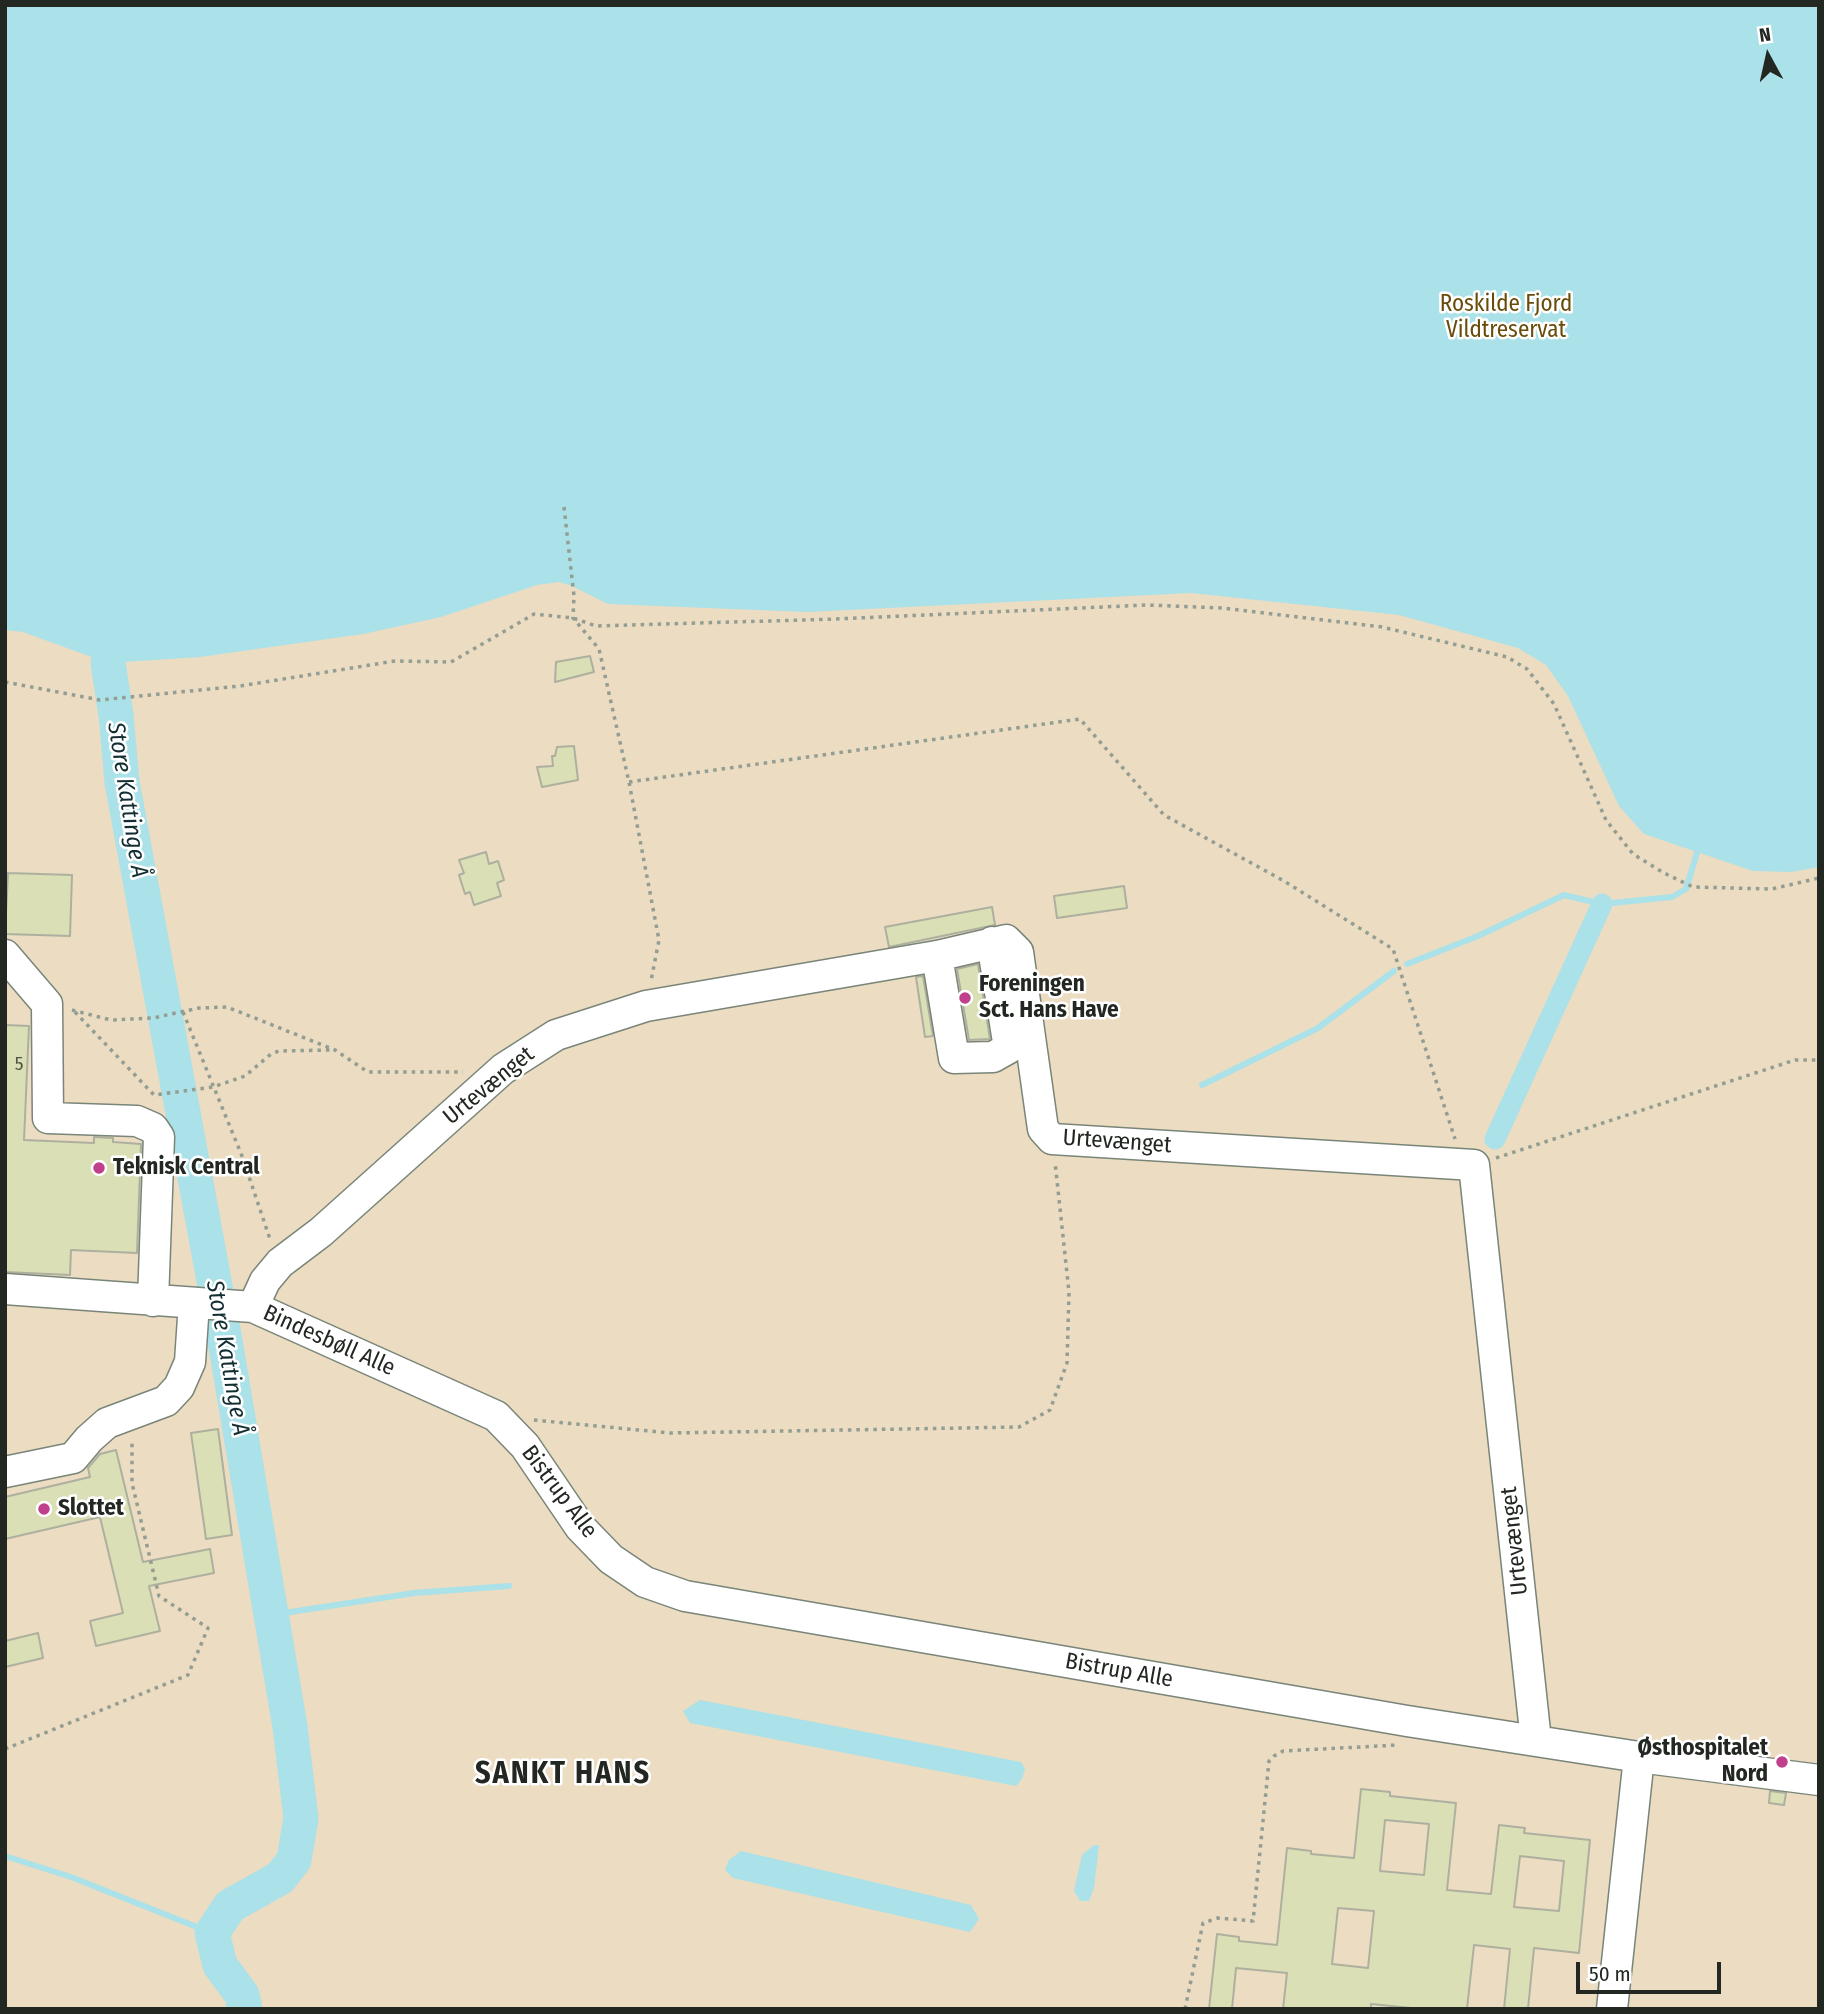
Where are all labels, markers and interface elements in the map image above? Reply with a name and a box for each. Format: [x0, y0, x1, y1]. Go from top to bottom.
north arrow [1733, 21, 1803, 91]
text: N [1758, 23, 1772, 47]
park label: Roskilde Fjord Vildtreservat [1440, 291, 1572, 345]
water label: Store Kattinge Å [100, 720, 154, 880]
place label: Foreningen Sct. Hans Have [979, 971, 1119, 1025]
marker: Foreningen Sct. Hans Have [957, 990, 973, 1006]
street label: Urtevænget [438, 1041, 540, 1131]
house number: 5 [15, 1054, 23, 1076]
street label: Urtevænget [1062, 1124, 1172, 1160]
place label: Teknisk Central [113, 1154, 260, 1182]
marker: Teknisk Central [91, 1160, 107, 1176]
water label: Store Kattinge Å [199, 1278, 255, 1438]
street label: Bindesbøll Alle [259, 1300, 399, 1382]
street label: Bistrup Alle [515, 1440, 603, 1544]
street label: Urtevænget [1496, 1485, 1534, 1597]
place label: Slottet [58, 1495, 124, 1523]
marker: Slottet [36, 1501, 52, 1517]
street label: Bistrup Alle [1063, 1648, 1175, 1694]
place label: Østhospitalet Nord [1637, 1735, 1768, 1789]
marker: Østhospitalet Nord [1774, 1754, 1790, 1770]
district label: SANKT HANS [476, 1757, 650, 1793]
scale bar [1579, 1948, 1724, 1992]
text: 50 m [1589, 1961, 1631, 1987]

